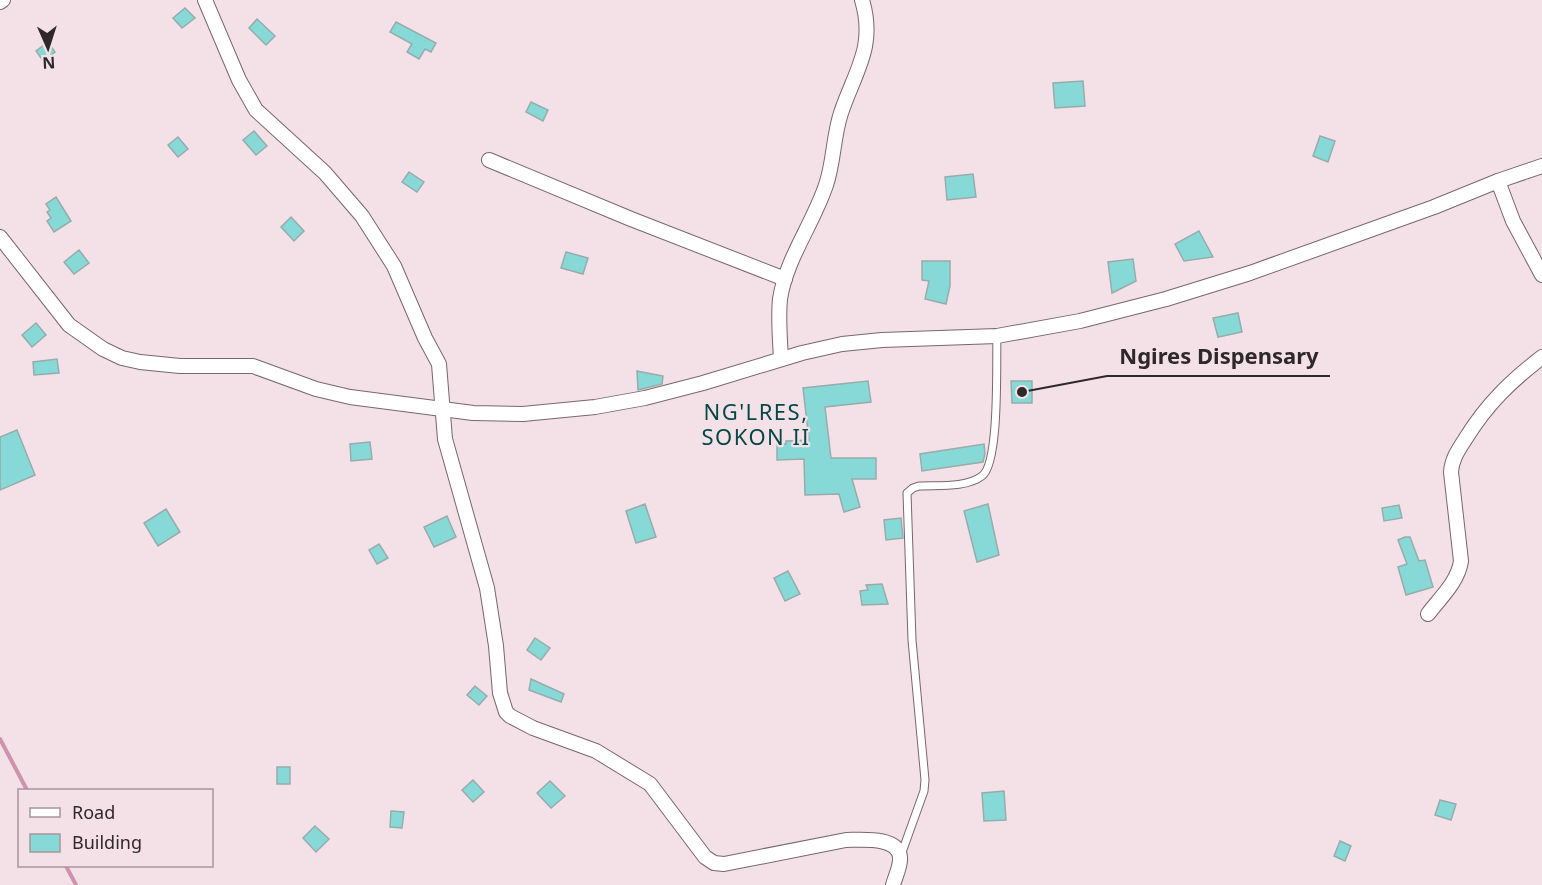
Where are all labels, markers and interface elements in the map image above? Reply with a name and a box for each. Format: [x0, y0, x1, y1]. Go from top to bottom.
north arrow [18, 18, 78, 78]
text: N [42, 52, 56, 74]
callout: Ngires Dispensary [1107, 336, 1330, 376]
text: Ngires Dispensary [1119, 340, 1319, 370]
district label: NG'LRES, SOKON II [702, 396, 810, 451]
legend [18, 789, 213, 867]
text: Road [72, 800, 115, 824]
text: Building [72, 830, 142, 854]

